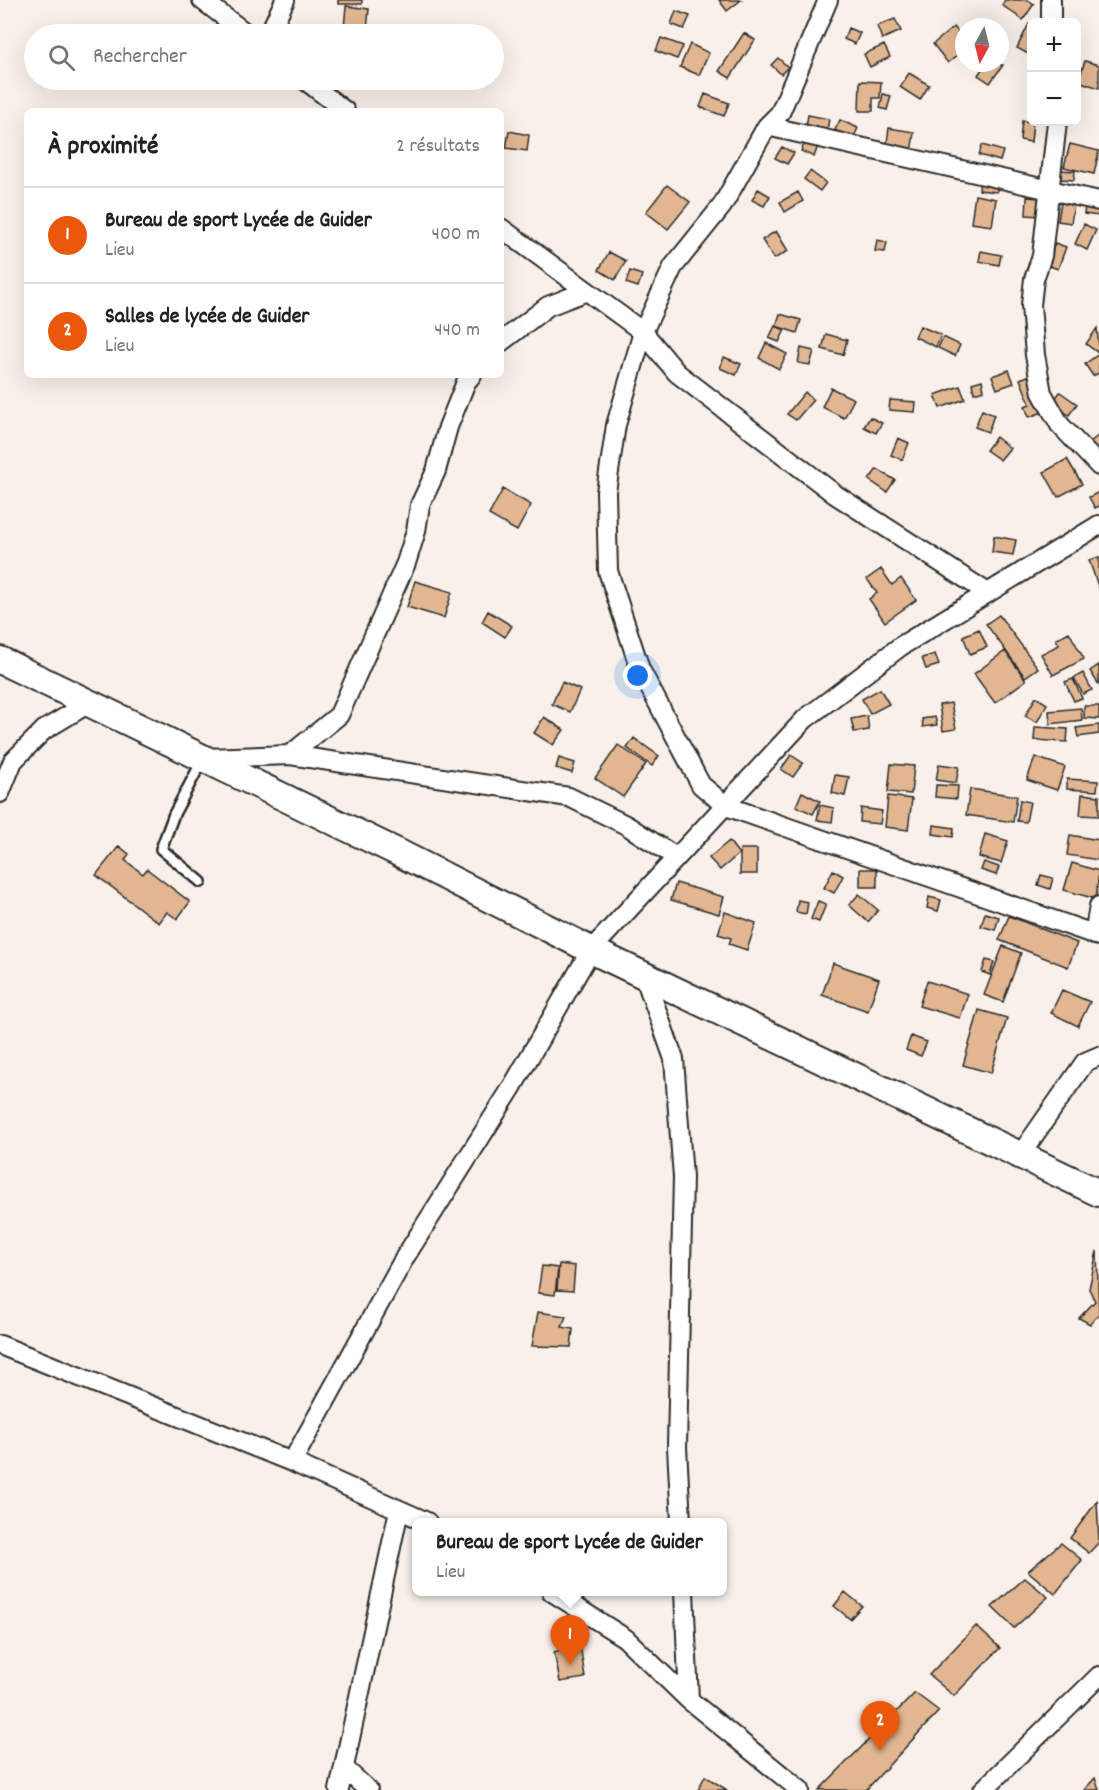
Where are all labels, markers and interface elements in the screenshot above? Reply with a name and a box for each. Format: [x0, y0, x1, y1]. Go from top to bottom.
north arrow [955, 18, 1009, 72]
map controls [1027, 18, 1081, 126]
button: + [1027, 18, 1081, 72]
search box [24, 24, 504, 90]
icon: search [45, 41, 78, 74]
text: Rechercher [93, 42, 187, 73]
button: − [1027, 72, 1081, 126]
text: À proximité [48, 129, 158, 166]
text: 2 résultats [396, 133, 480, 161]
text: Bureau de sport Lycée de Guider [105, 206, 372, 237]
text: 1 [65, 221, 70, 249]
text: 400 m [432, 221, 480, 249]
text: Lieu [105, 237, 134, 265]
text: Salles de lycée de Guider [105, 302, 310, 333]
text: 2 [63, 317, 72, 345]
text: 440 m [434, 317, 480, 345]
text: Lieu [105, 333, 134, 361]
your location [623, 661, 652, 690]
popup [412, 1518, 727, 1596]
text: Bureau de sport Lycée de Guider [436, 1528, 703, 1559]
text: Lieu [436, 1559, 465, 1587]
pin: 1 [550, 1616, 590, 1665]
pin: 2 [860, 1702, 900, 1751]

